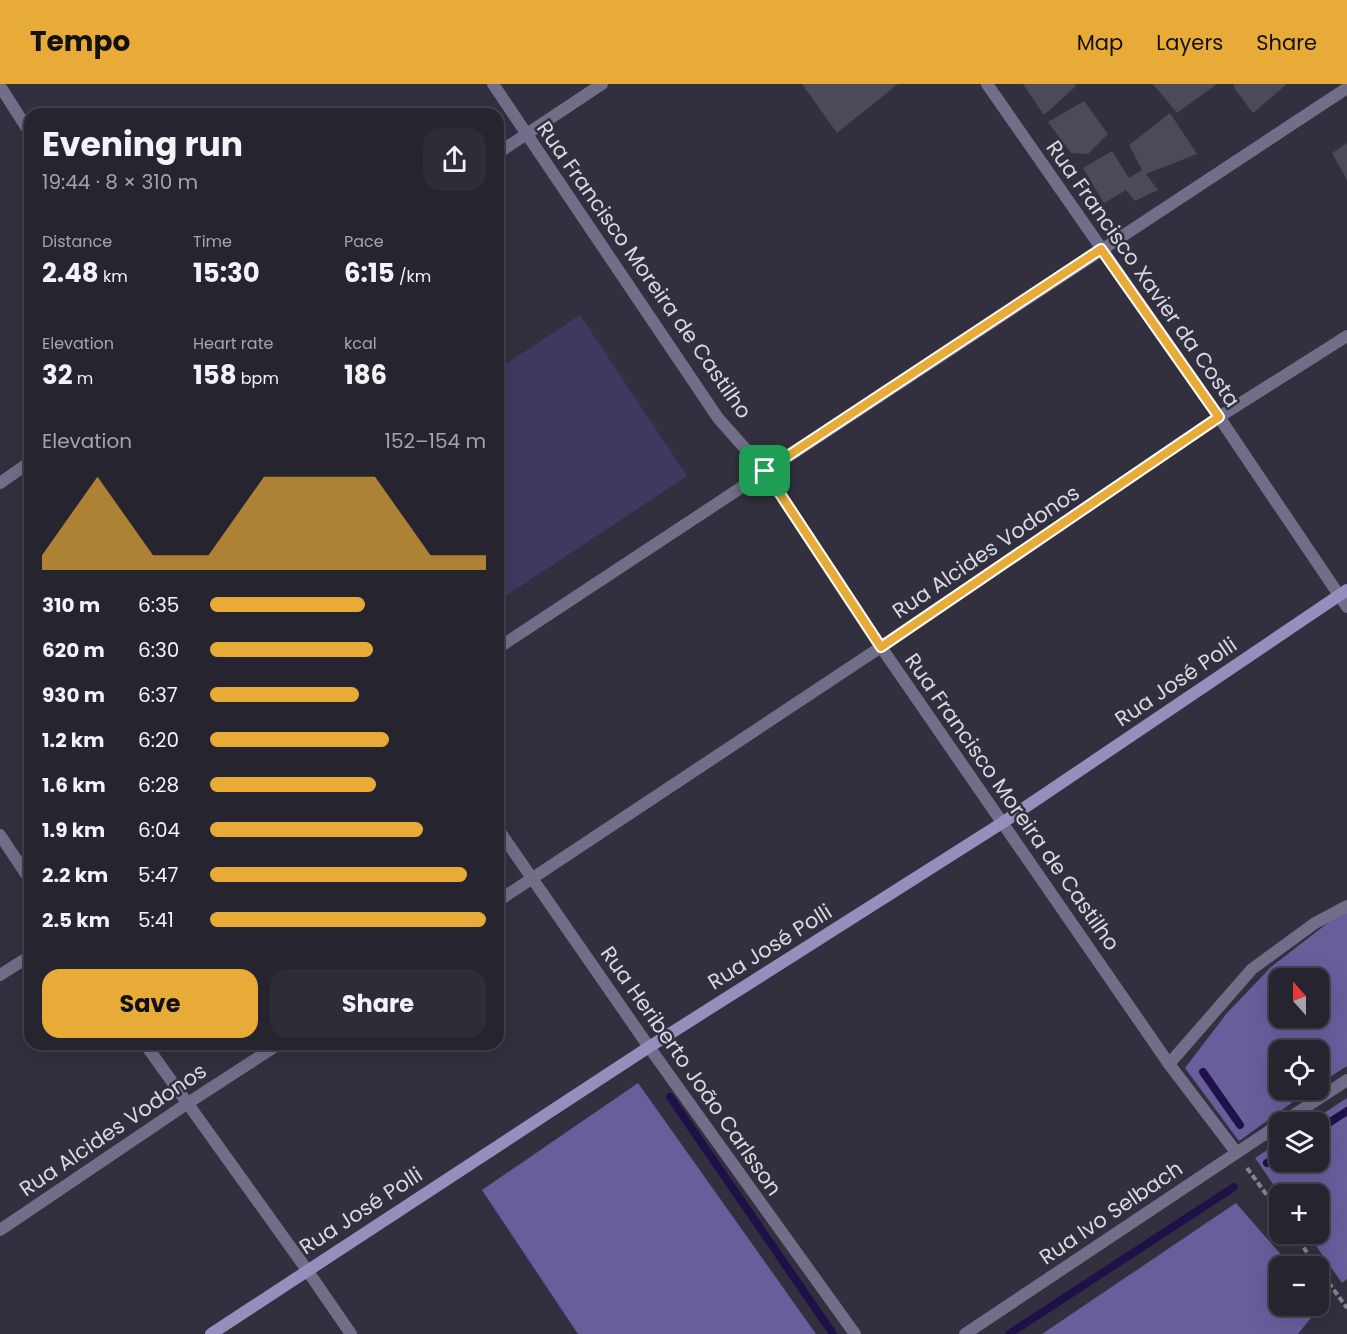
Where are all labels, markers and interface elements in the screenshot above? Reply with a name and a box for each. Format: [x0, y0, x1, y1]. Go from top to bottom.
text: Tempo [30, 22, 130, 61]
text: Map [1077, 28, 1123, 57]
text: Layers [1156, 28, 1223, 57]
text: Share [1256, 28, 1317, 57]
street label: Rua Francisco Moreira de Castilho [530, 115, 759, 424]
text: Evening run [42, 121, 243, 168]
button: share [423, 128, 486, 191]
street label: Rua Francisco Xavier da Costa [1040, 134, 1247, 413]
text: 19:44 · 8 × 310 m [42, 168, 198, 196]
text: Distance [42, 230, 112, 253]
text: Time [193, 230, 232, 253]
text: Pace [344, 230, 384, 253]
text: 2.48 [42, 255, 99, 291]
text: 15:30 [193, 255, 260, 291]
text: 6:15 [344, 255, 395, 291]
text: km [99, 265, 128, 288]
text: /km [395, 265, 431, 288]
text: Elevation [42, 332, 114, 355]
text: Heart rate [193, 332, 273, 355]
text: kcal [344, 332, 377, 355]
text: 32 [42, 357, 73, 393]
text: 158 [193, 357, 237, 393]
text: 186 [344, 357, 387, 393]
text: m [73, 367, 93, 390]
text: bpm [237, 367, 279, 390]
text: Elevation [42, 427, 132, 455]
text: 152–154 m [385, 427, 486, 455]
pin [739, 445, 790, 496]
icon: arrive [748, 454, 781, 487]
street label: Rua Alcides Vodonos [886, 478, 1085, 625]
text: 310 m [42, 591, 100, 619]
text: 6:35 [138, 591, 179, 619]
street label: Rua José Polli [1109, 630, 1242, 733]
text: 620 m [42, 636, 105, 664]
text: 6:30 [138, 636, 179, 664]
street label: Rua Francisco Moreira de Castilho [898, 647, 1127, 956]
text: 930 m [42, 681, 105, 709]
text: 6:37 [138, 681, 178, 709]
text: 1.2 km [42, 726, 104, 754]
text: 6:20 [138, 726, 179, 754]
text: 1.6 km [42, 771, 106, 799]
text: 6:28 [138, 771, 179, 799]
text: 1.9 km [42, 816, 105, 844]
text: 6:04 [138, 816, 180, 844]
text: 2.2 km [42, 861, 108, 889]
text: 5:47 [138, 861, 178, 889]
street label: Rua José Polli [702, 897, 837, 996]
text: 2.5 km [42, 906, 110, 934]
text: 5:41 [138, 906, 174, 934]
street label: Rua Heriberto João Carlsson [594, 940, 789, 1201]
north arrow [1269, 968, 1329, 1028]
map controls [1269, 968, 1329, 1316]
button: Save [42, 969, 258, 1038]
button: Share [270, 969, 486, 1038]
button: locate [1269, 1040, 1329, 1100]
street label: Rua Alcides Vodonos [13, 1056, 212, 1203]
button: layers [1269, 1112, 1329, 1172]
street label: Rua Ivo Selbach [1033, 1154, 1188, 1271]
street label: Rua José Polli [294, 1160, 428, 1261]
button: + [1269, 1184, 1329, 1244]
button: − [1269, 1256, 1329, 1316]

